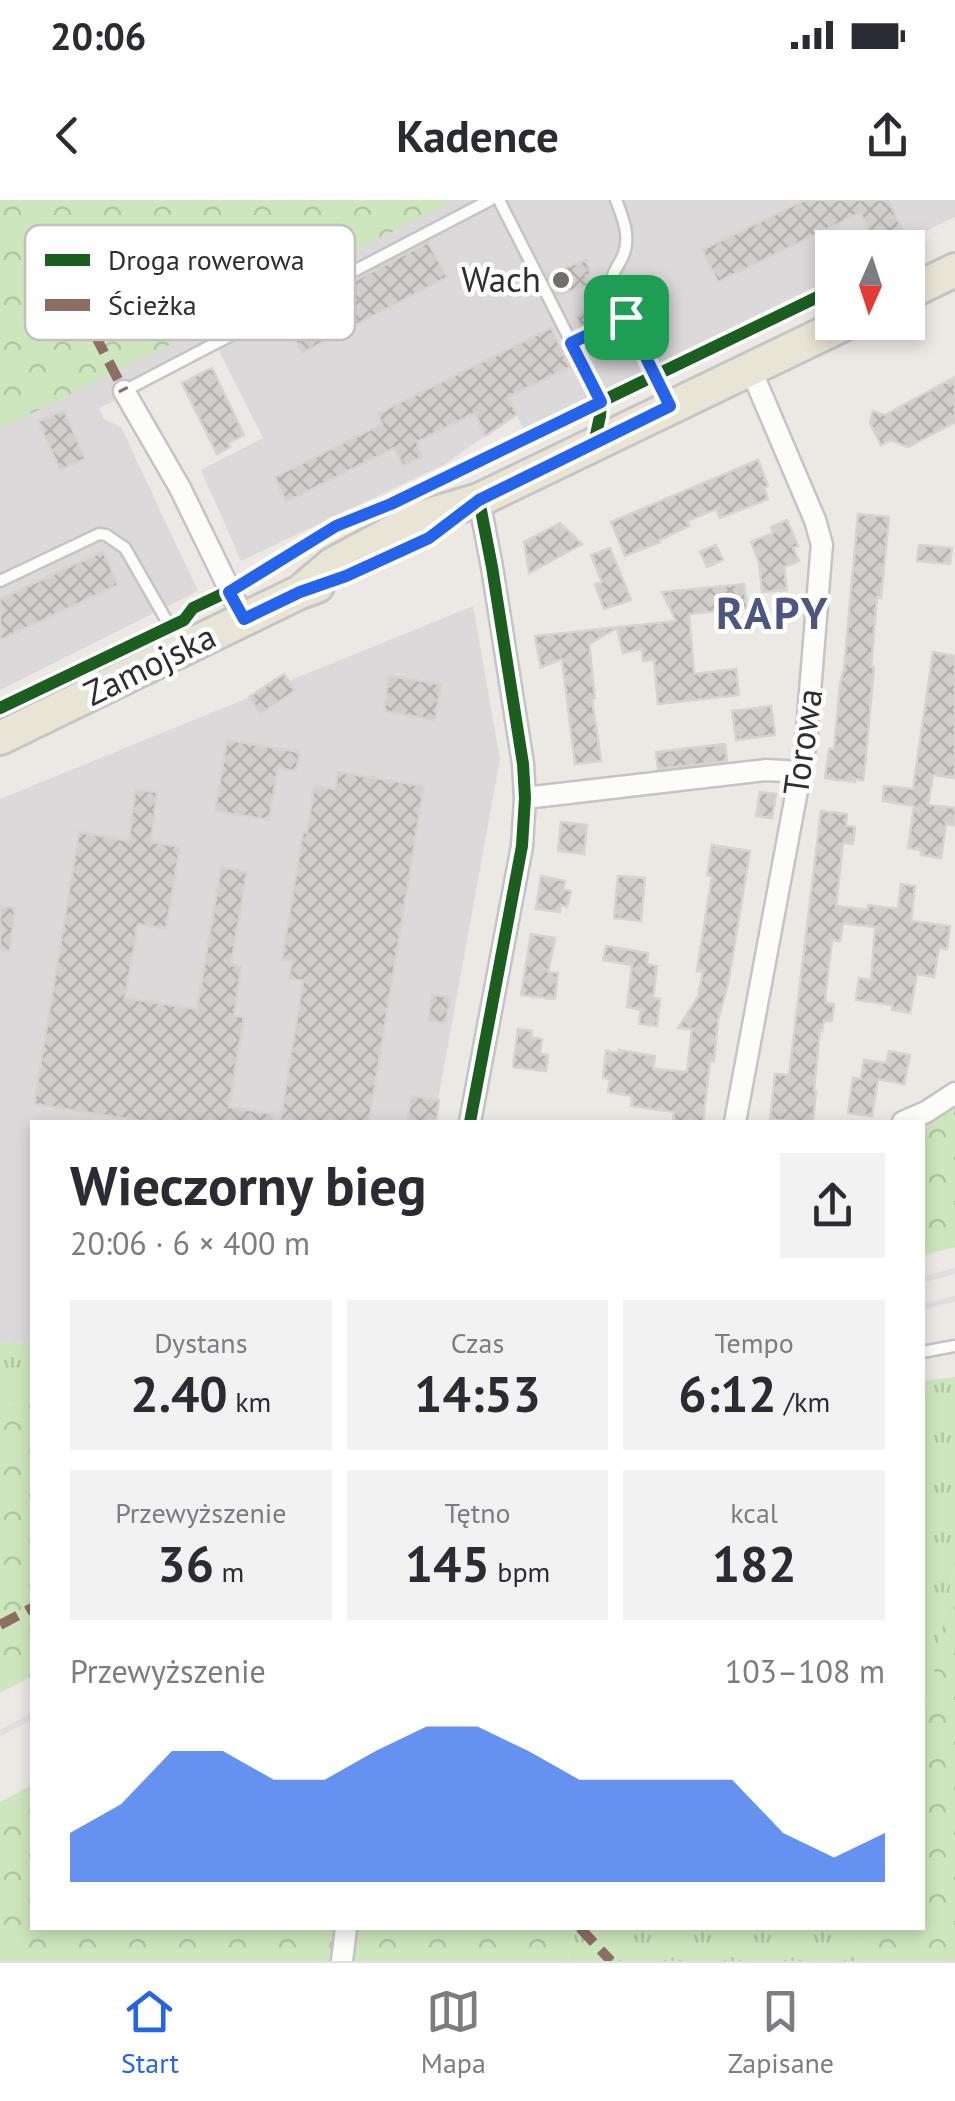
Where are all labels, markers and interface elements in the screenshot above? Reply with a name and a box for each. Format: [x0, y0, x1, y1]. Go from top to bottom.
text: 20:06 [50, 11, 146, 60]
text: Kadence [396, 106, 559, 164]
icon: back [40, 108, 95, 163]
icon: share [860, 108, 915, 163]
legend [25, 225, 355, 340]
north arrow [815, 230, 925, 340]
map controls [815, 230, 925, 340]
text: Droga rowerowa [108, 241, 305, 278]
place label: Wach [461, 256, 541, 302]
marker: Wach [550, 269, 572, 291]
pin [584, 275, 669, 360]
text: Ścieżka [108, 286, 197, 323]
icon: arrive [599, 290, 654, 345]
district label: RAPY [716, 583, 830, 641]
street label: Zamojska [76, 613, 223, 716]
street label: Torowa [772, 686, 832, 798]
text: Wieczorny bieg [70, 1149, 426, 1220]
button: share [780, 1153, 885, 1258]
text: 20:06 · 6 × 400 m [70, 1222, 310, 1264]
text: Dystans [154, 1324, 247, 1361]
text: Czas [451, 1324, 504, 1361]
text: Tempo [715, 1324, 794, 1361]
text: 2.40 [130, 1361, 228, 1426]
text: 14:53 [414, 1361, 541, 1426]
text: 6:12 [678, 1361, 777, 1426]
text: km [228, 1383, 271, 1420]
text: /km [777, 1383, 830, 1420]
text: Przewyższenie [115, 1494, 287, 1531]
text: Tętno [444, 1494, 510, 1531]
text: kcal [730, 1494, 778, 1531]
text: 36 [157, 1531, 214, 1596]
text: 145 [405, 1531, 490, 1596]
text: 182 [712, 1531, 797, 1596]
text: m [214, 1553, 244, 1590]
text: bpm [490, 1553, 550, 1590]
text: Przewyższenie [70, 1650, 266, 1692]
text: 103–108 m [725, 1650, 885, 1692]
tab: Start [121, 1984, 179, 2081]
tab: Mapa [421, 1984, 486, 2081]
tab: Zapisane [728, 1984, 834, 2081]

